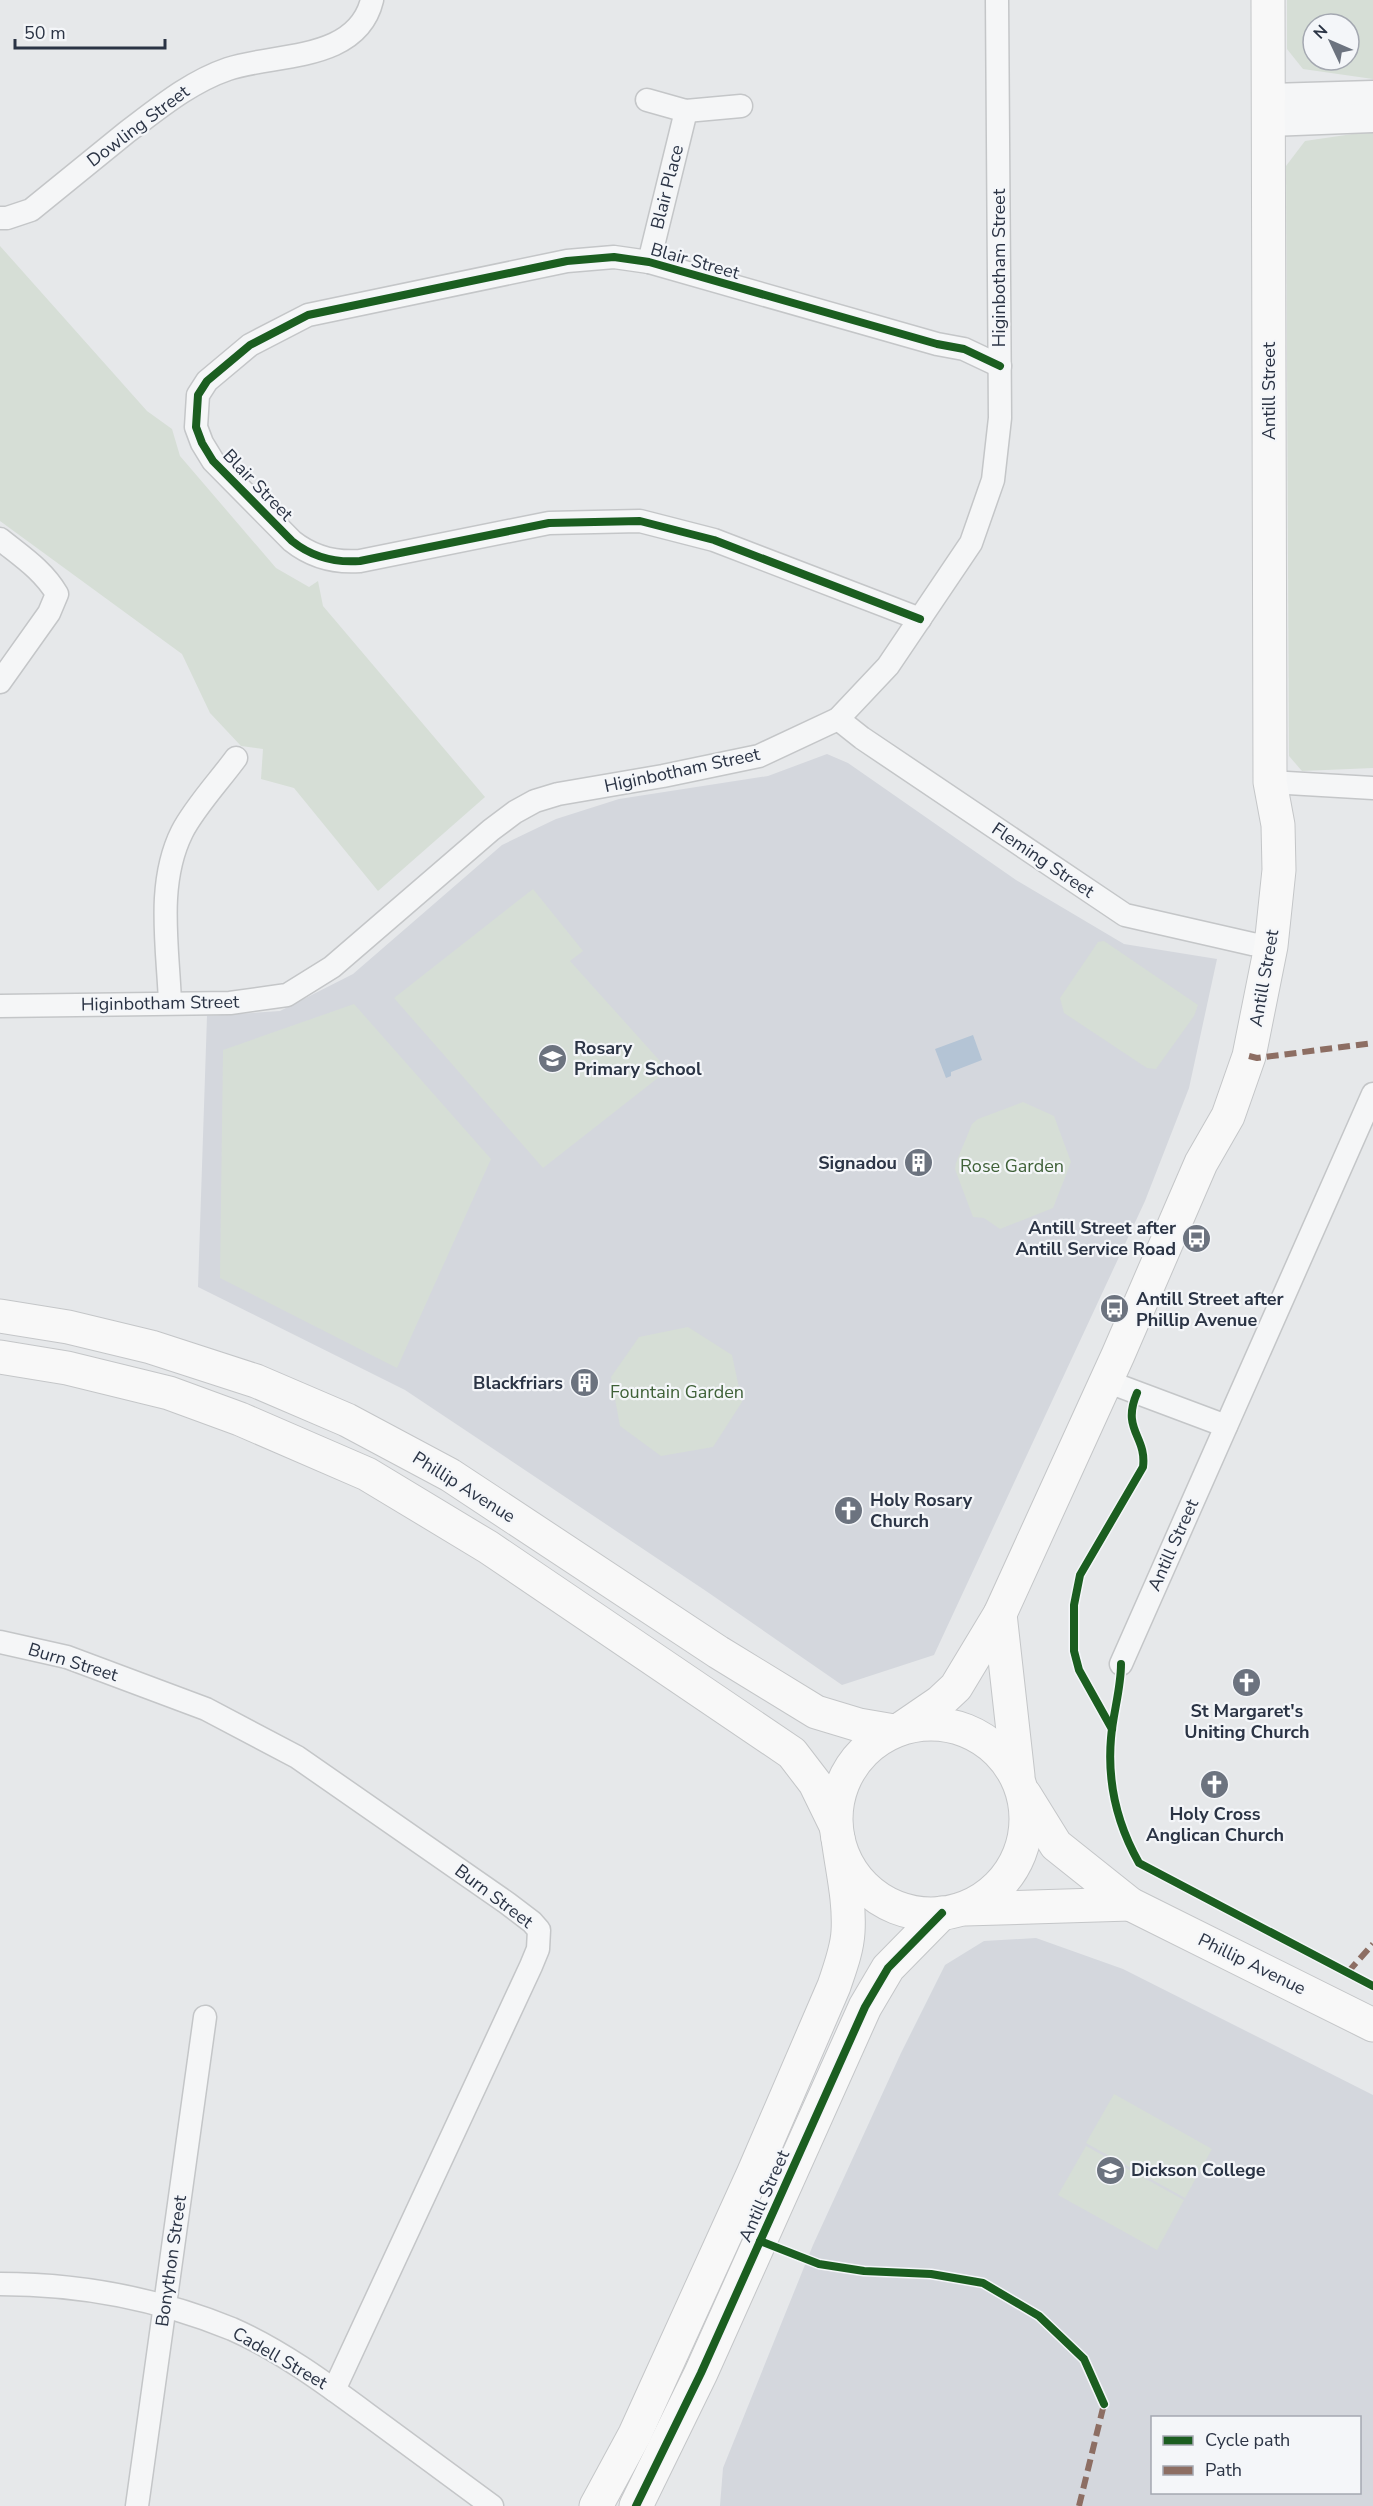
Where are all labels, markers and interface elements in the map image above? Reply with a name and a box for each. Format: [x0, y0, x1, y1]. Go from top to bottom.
scale bar [15, 12, 165, 50]
north arrow [1301, 12, 1361, 72]
text: N [1309, 20, 1333, 44]
text: 50 m [24, 21, 66, 45]
street label: Dowling Street [82, 79, 195, 172]
street label: Blair Place [645, 142, 689, 232]
street label: Higinbotham Street [987, 188, 1011, 347]
street label: Blair Street [648, 237, 743, 285]
street label: Antill Street [1257, 341, 1281, 440]
street label: Blair Street [218, 444, 299, 527]
street label: Higinbotham Street [602, 742, 763, 798]
street label: Fleming Street [987, 817, 1100, 904]
street label: Antill Street [1244, 927, 1284, 1028]
street label: Higinbotham Street [81, 990, 240, 1016]
place label: Rosary Primary School [574, 1036, 702, 1081]
school or university icon: Rosary Primary School [537, 1042, 569, 1074]
building icon: Signadou [902, 1147, 934, 1179]
place label: Signadou [818, 1151, 897, 1175]
park label: Rose Garden [960, 1154, 1064, 1178]
place label: Antill Street after Antill Service Road [1015, 1216, 1176, 1261]
bus stop icon: Antill Street after Antill Service Road [1181, 1222, 1213, 1254]
place label: Antill Street after Phillip Avenue [1136, 1287, 1284, 1332]
bus stop icon: Antill Street after Phillip Avenue [1099, 1293, 1131, 1325]
building icon: Blackfriars [568, 1367, 600, 1399]
place label: Blackfriars [473, 1371, 563, 1395]
park label: Fountain Garden [610, 1380, 744, 1404]
street label: Phillip Avenue [408, 1446, 520, 1528]
place label: Holy Rosary Church [870, 1488, 973, 1533]
church icon: Holy Rosary Church [833, 1494, 865, 1526]
street label: Antill Street [1142, 1495, 1204, 1595]
street label: Burn Street [25, 1637, 121, 1687]
church icon: St Margaret's Uniting Church [1231, 1666, 1263, 1698]
place label: St Margaret's Uniting Church [1184, 1699, 1310, 1744]
church icon: Holy Cross Anglican Church [1199, 1769, 1231, 1801]
place label: Holy Cross Anglican Church [1146, 1802, 1284, 1847]
street label: Burn Street [450, 1859, 539, 1934]
street label: Phillip Avenue [1194, 1928, 1310, 2000]
street label: Antill Street [733, 2146, 795, 2246]
school or university icon: Dickson College [1094, 2154, 1126, 2186]
place label: Dickson College [1131, 2158, 1266, 2182]
street label: Bonython Street [150, 2193, 192, 2328]
street label: Cadell Street [228, 2321, 332, 2395]
legend [1151, 2416, 1361, 2494]
text: Cycle path [1205, 2428, 1290, 2452]
text: Path [1205, 2458, 1242, 2482]

